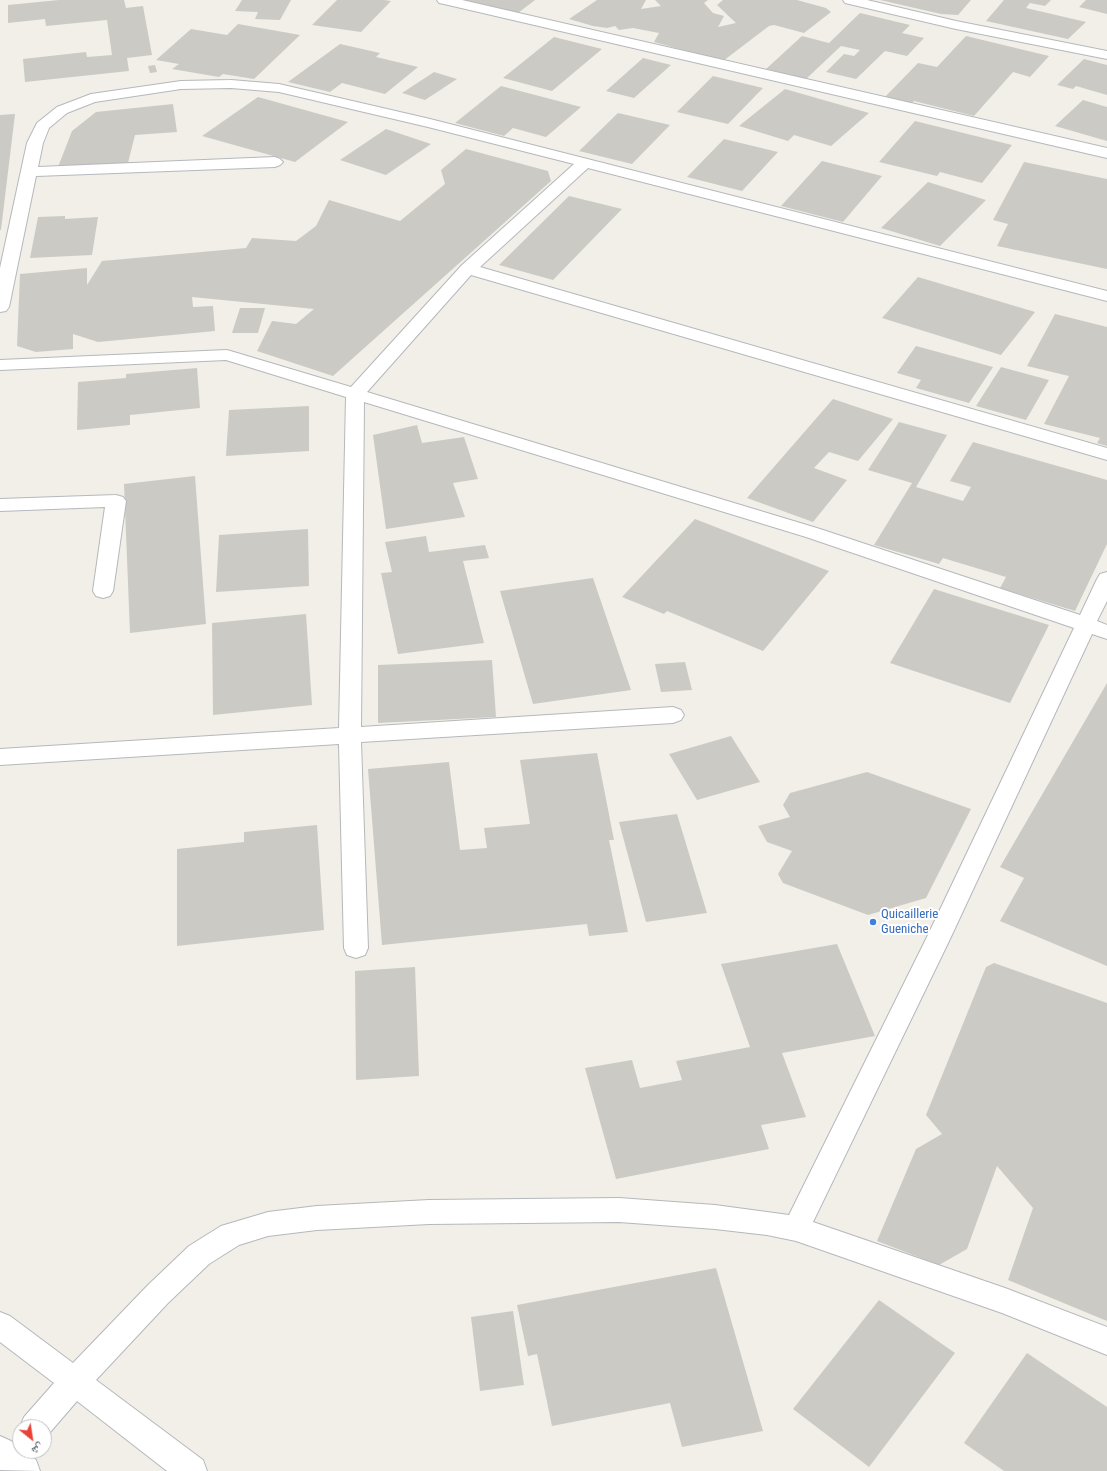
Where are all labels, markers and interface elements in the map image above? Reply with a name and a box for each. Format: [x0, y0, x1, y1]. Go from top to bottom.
place label: Quicaillerie Gueniche [881, 907, 938, 938]
marker: Quicaillerie Gueniche [868, 917, 878, 927]
north arrow [12, 1419, 52, 1459]
text: ش [29, 1440, 46, 1458]

